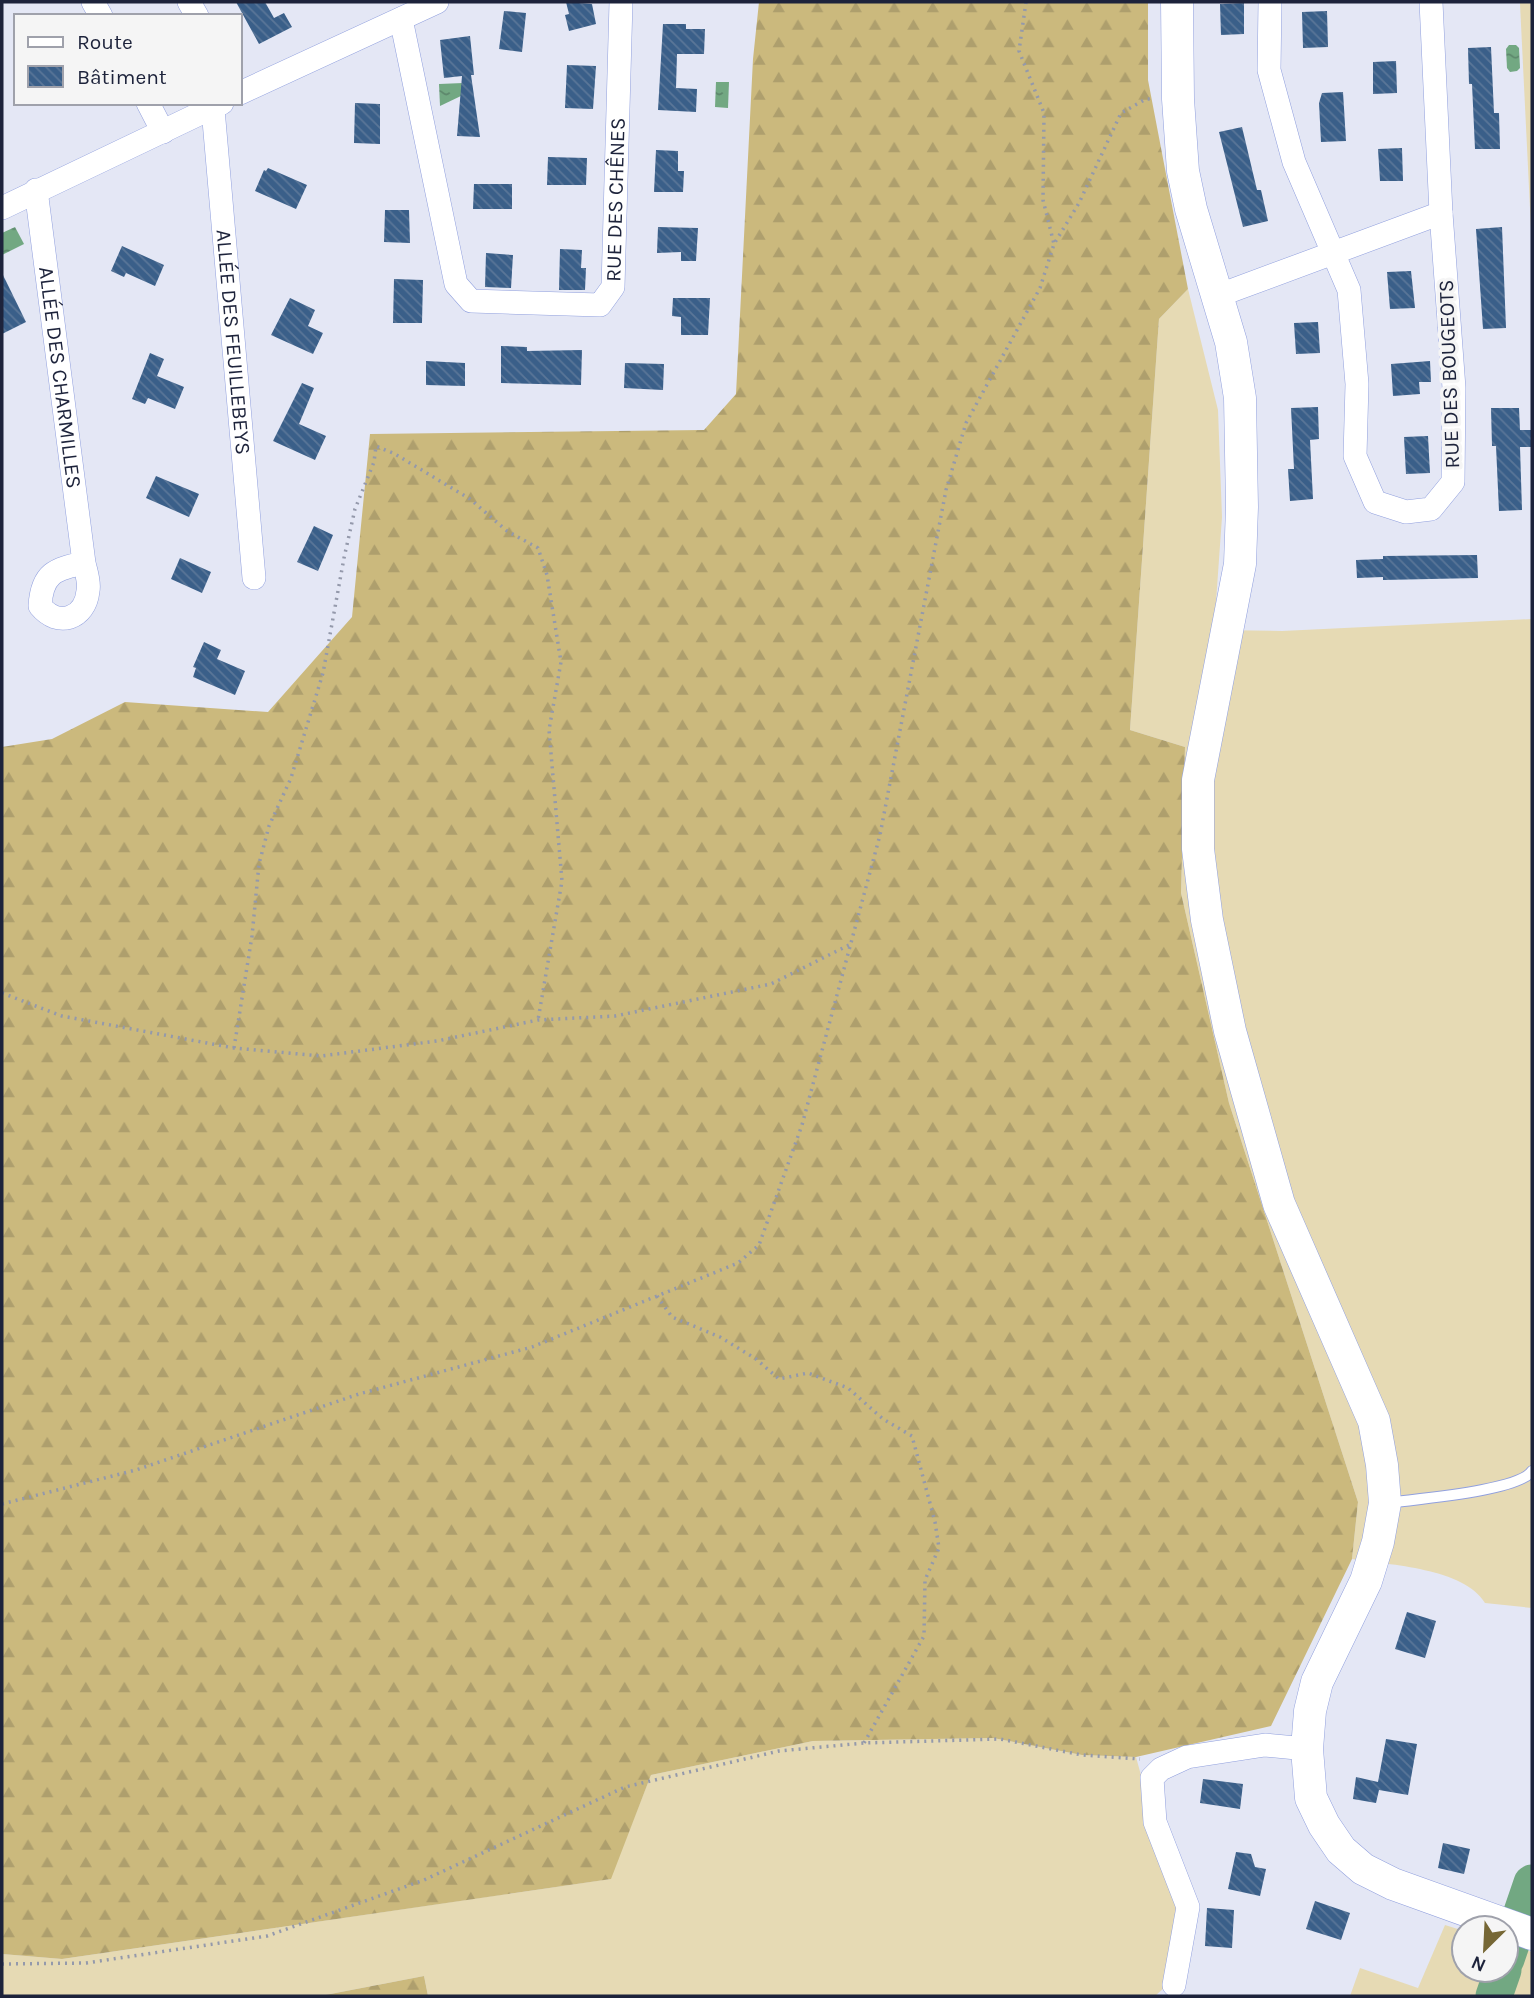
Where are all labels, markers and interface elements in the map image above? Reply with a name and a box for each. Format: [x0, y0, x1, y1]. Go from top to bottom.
legend [14, 14, 242, 105]
text: Route [77, 30, 133, 54]
text: Bâtiment [77, 65, 167, 89]
street label: RUE DES CHÊNES [601, 117, 630, 282]
street label: ALLÉE DES FEUILLEBEYS [212, 228, 255, 456]
street label: ALLÉE DES CHARMILLES [34, 265, 86, 490]
street label: RUE DES BOUGEOTS [1434, 279, 1464, 469]
north arrow [1450, 1914, 1520, 1984]
text: N [1468, 1951, 1489, 1976]

